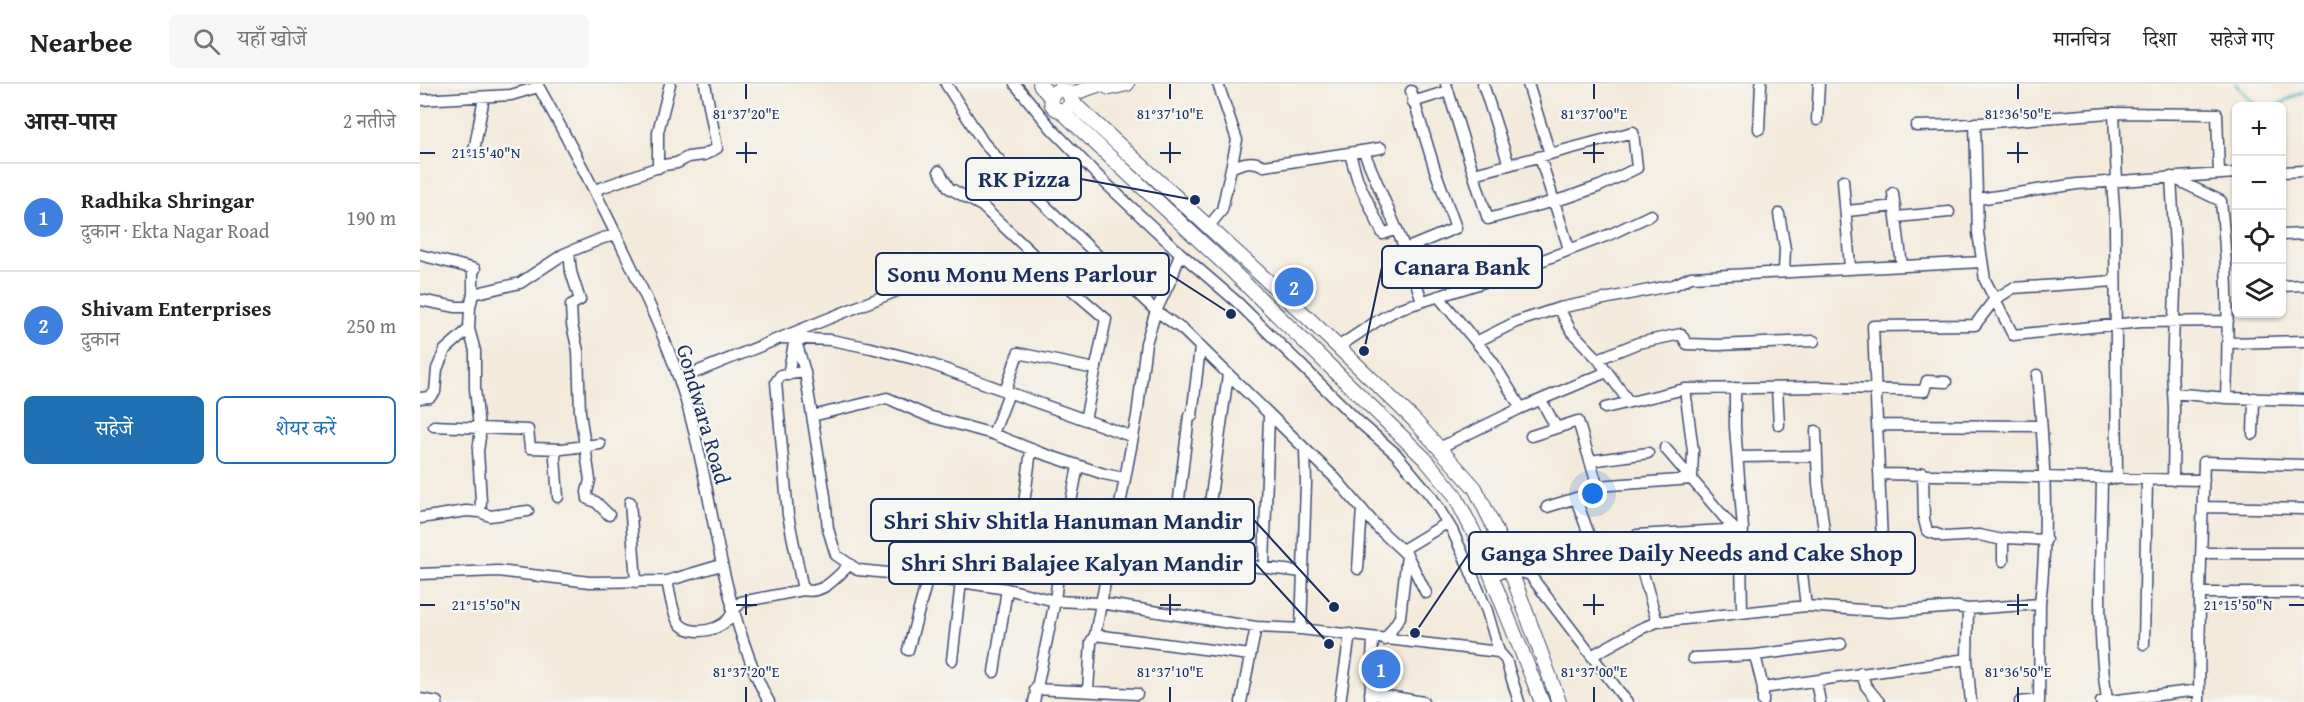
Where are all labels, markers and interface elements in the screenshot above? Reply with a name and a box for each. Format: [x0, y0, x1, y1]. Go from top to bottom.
search box [169, 14, 589, 68]
text: Nearbee [30, 21, 133, 62]
text: यहाँ खोजें [238, 22, 307, 54]
text: मानचित्र [2053, 23, 2110, 54]
text: दिशा [2143, 23, 2177, 54]
text: सहेजे गए [2210, 23, 2274, 54]
icon: search [190, 25, 223, 58]
text: आस-पास [24, 101, 116, 140]
map controls [2232, 102, 2286, 318]
button: + [2232, 102, 2286, 156]
text: 81°37'20"E [713, 103, 780, 124]
text: 81°37'10"E [1137, 103, 1204, 124]
text: 81°37'00"E [1561, 103, 1628, 124]
text: 81°36'50"E [1985, 103, 2052, 124]
text: 2 नतीजे [343, 106, 396, 135]
text: 21°15'40"N [452, 142, 521, 163]
button: − [2232, 156, 2286, 210]
callout: RK Pizza [966, 158, 1081, 200]
text: RK Pizza [978, 161, 1071, 196]
text: Radhika Shringar [81, 184, 254, 216]
text: 1 [38, 203, 49, 232]
text: 190 m [346, 203, 396, 232]
button: locate [2232, 210, 2286, 264]
text: दुकान · Ekta Nagar Road [81, 216, 269, 245]
callout: Canara Bank [1382, 246, 1542, 288]
text: Canara Bank [1394, 249, 1530, 284]
callout: Sonu Monu Mens Parlour [876, 253, 1169, 295]
text: Sonu Monu Mens Parlour [887, 256, 1157, 291]
pin: 2 [1274, 264, 1314, 310]
button: layers [2232, 264, 2286, 318]
text: Shivam Enterprises [81, 292, 271, 324]
text: 2 [38, 311, 49, 340]
text: 250 m [346, 311, 396, 340]
text: दुकान [81, 324, 120, 353]
street label: Gondwara Road [669, 340, 739, 488]
button: सहेजें [24, 396, 204, 464]
button: शेयर करें [216, 396, 396, 464]
your location [1578, 479, 1607, 508]
callout: Shri Shiv Shitla Hanuman Mandir [871, 499, 1254, 541]
text: Shri Shiv Shitla Hanuman Mandir [883, 503, 1243, 538]
callout: Ganga Shree Daily Needs and Cake Shop [1469, 532, 1915, 574]
text: Ganga Shree Daily Needs and Cake Shop [1481, 535, 1903, 570]
callout: Shri Shri Balajee Kalyan Mandir [889, 542, 1255, 584]
text: Shri Shri Balajee Kalyan Mandir [901, 545, 1243, 580]
text: 21°15'50"N [452, 594, 521, 615]
text: 21°15'50"N [2204, 594, 2273, 615]
pin: 1 [1362, 646, 1400, 692]
text: 81°37'20"E [713, 661, 780, 682]
text: 81°37'10"E [1137, 661, 1204, 682]
text: 81°37'00"E [1561, 661, 1628, 682]
text: 81°36'50"E [1985, 661, 2052, 682]

